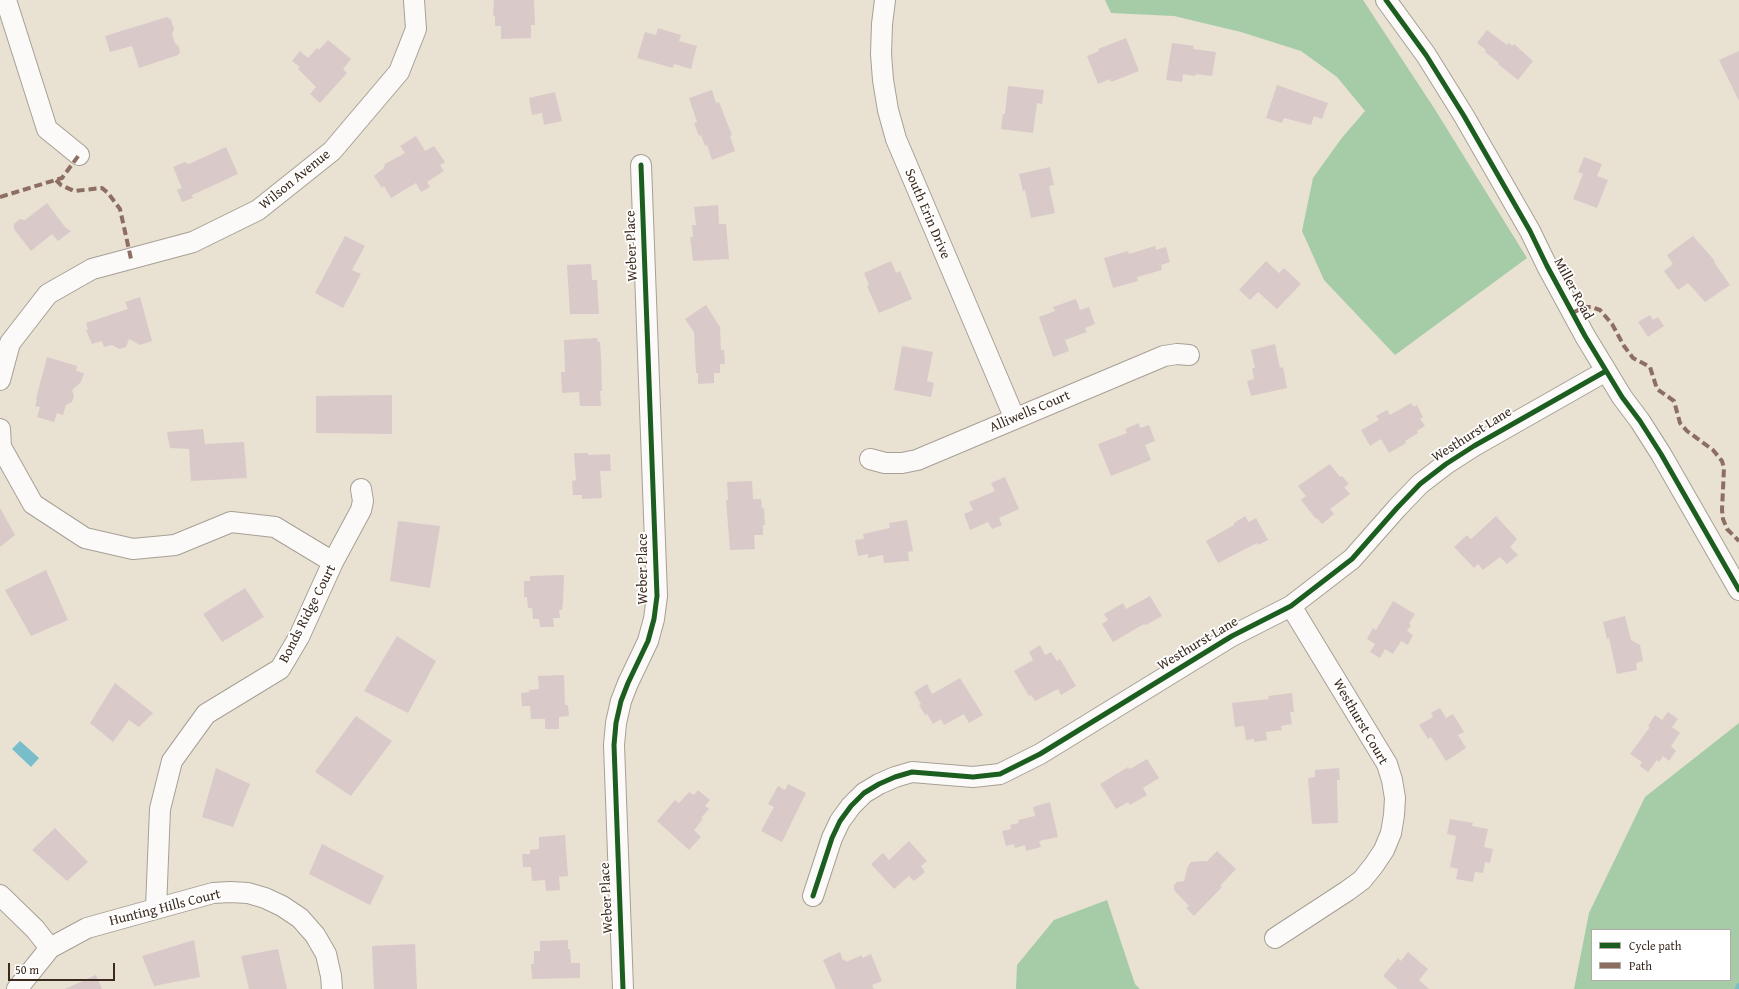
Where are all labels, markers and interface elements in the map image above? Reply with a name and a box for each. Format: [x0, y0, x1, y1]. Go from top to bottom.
street label: Wilson Avenue [256, 146, 334, 214]
street label: South Erin Drive [900, 166, 954, 262]
street label: Weber Place [622, 210, 642, 282]
street label: Miller Road [1550, 255, 1596, 323]
street label: Alliwells Court [987, 387, 1073, 437]
street label: Westhurst Lane [1429, 404, 1515, 466]
street label: Weber Place [635, 533, 651, 605]
street label: Bonds Ridge Court [276, 562, 340, 666]
street label: Westhurst Lane [1155, 613, 1241, 675]
street label: Westhurst Court [1329, 676, 1391, 768]
street label: Weber Place [597, 862, 617, 934]
street label: Hunting Hills Court [108, 886, 222, 930]
legend [1591, 929, 1731, 981]
text: Cycle path [1629, 937, 1681, 954]
scale bar [10, 955, 117, 981]
text: Path [1629, 957, 1652, 974]
text: 50 m [15, 961, 39, 978]

